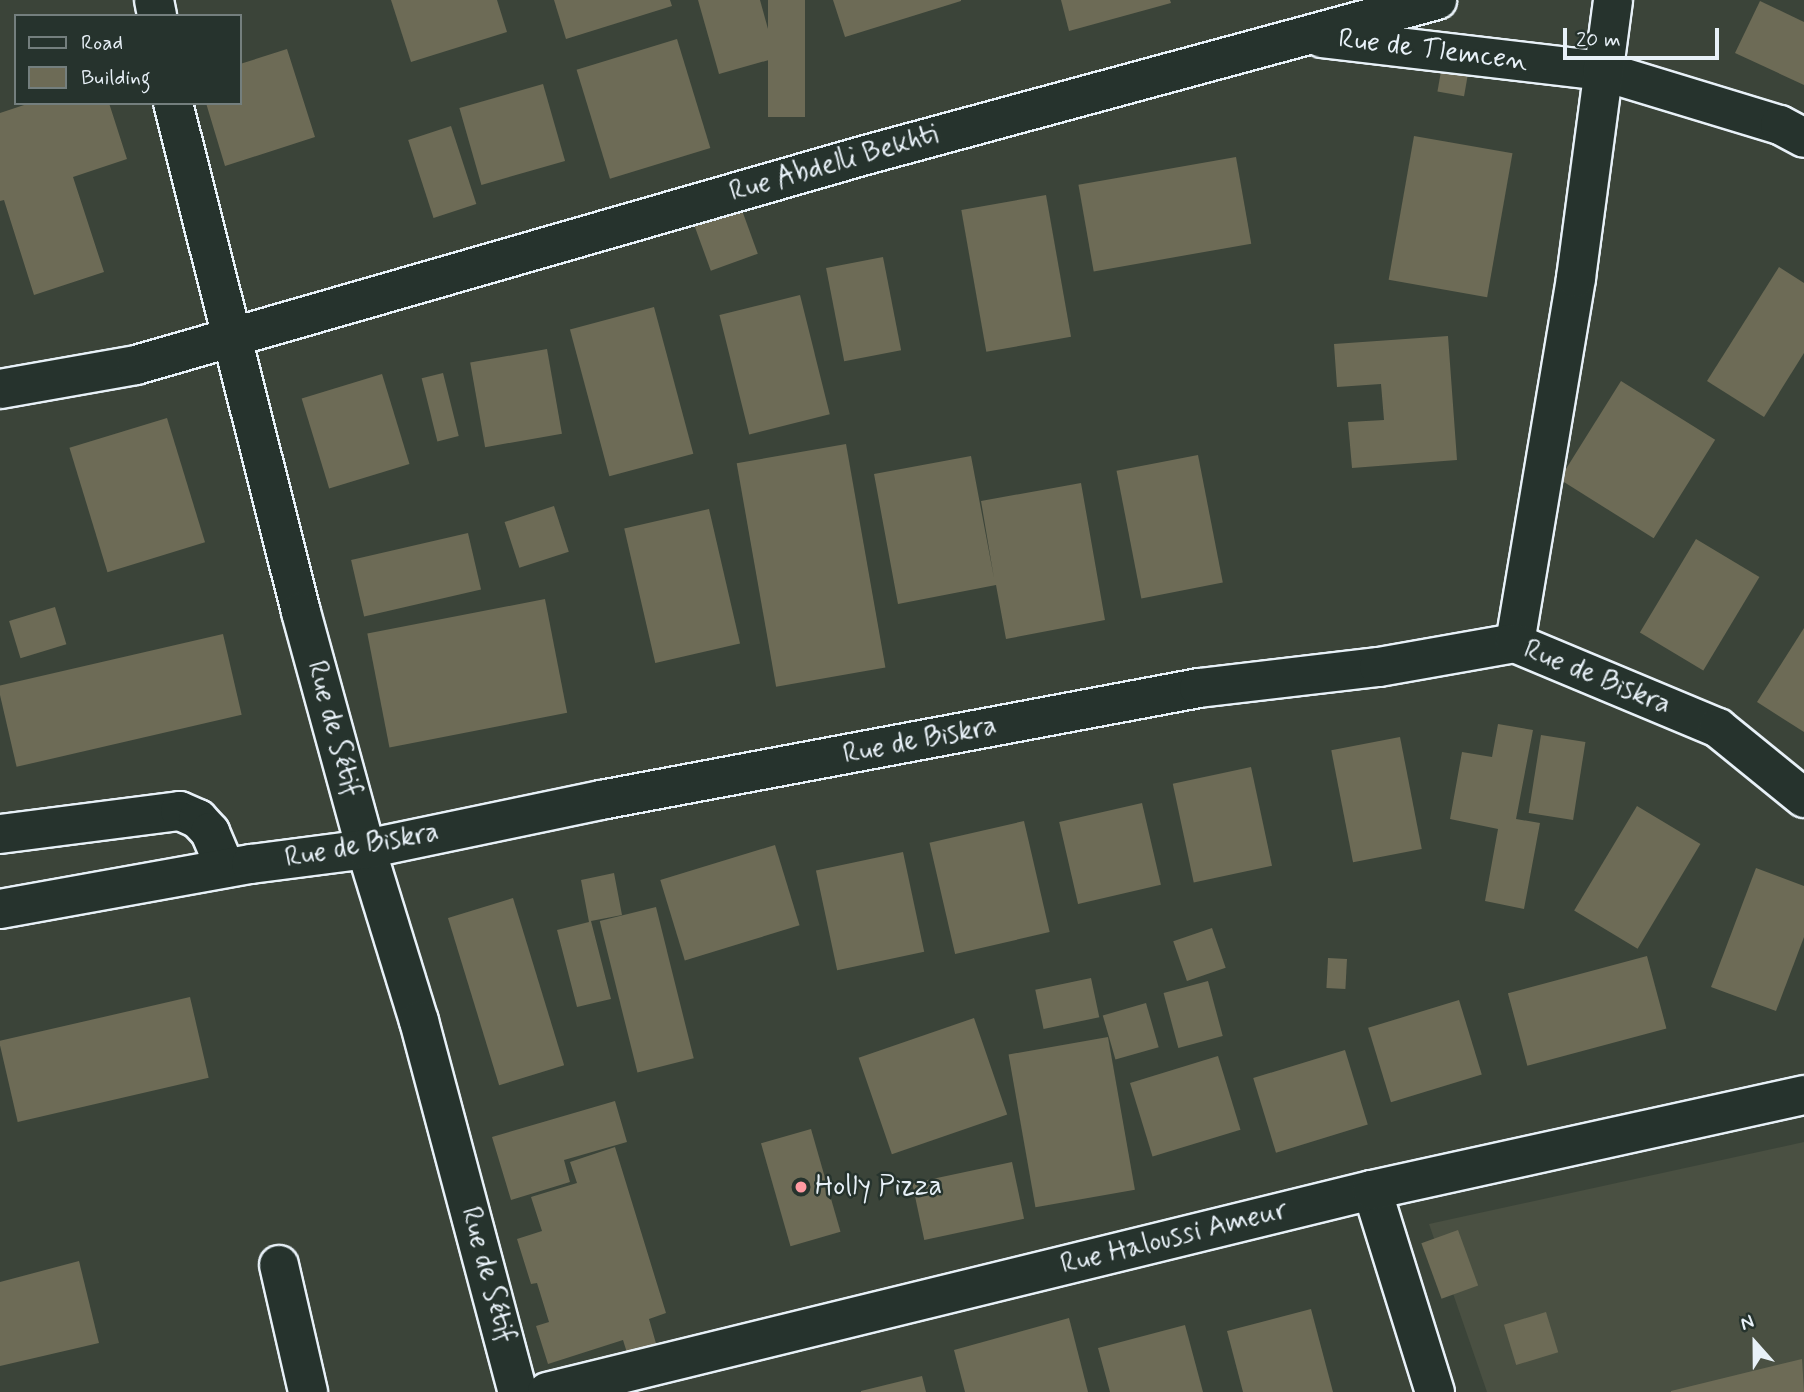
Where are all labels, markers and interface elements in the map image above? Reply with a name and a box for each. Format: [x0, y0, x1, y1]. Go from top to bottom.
legend [14, 14, 242, 105]
scale bar [1566, 14, 1722, 58]
street label: Rue de Tlemcen [1337, 23, 1529, 79]
text: 20 m [1576, 26, 1621, 54]
text: Road [81, 29, 123, 57]
text: Building [81, 64, 151, 92]
street label: Rue Abdelli Bekhti [726, 118, 942, 210]
street label: Rue de Biskra [1517, 633, 1677, 723]
street label: Rue de Sétif [298, 656, 368, 802]
street label: Rue de Biskra [839, 709, 1001, 773]
street label: Rue de Biskra [281, 816, 443, 876]
place label: Holly Pizza [815, 1170, 943, 1204]
marker: Holly Pizza [793, 1179, 809, 1195]
street label: Rue Haloussi Ameur [1056, 1193, 1292, 1283]
street label: Rue de Sétif [452, 1202, 522, 1348]
north arrow [1720, 1308, 1790, 1378]
text: N [1737, 1309, 1758, 1337]

